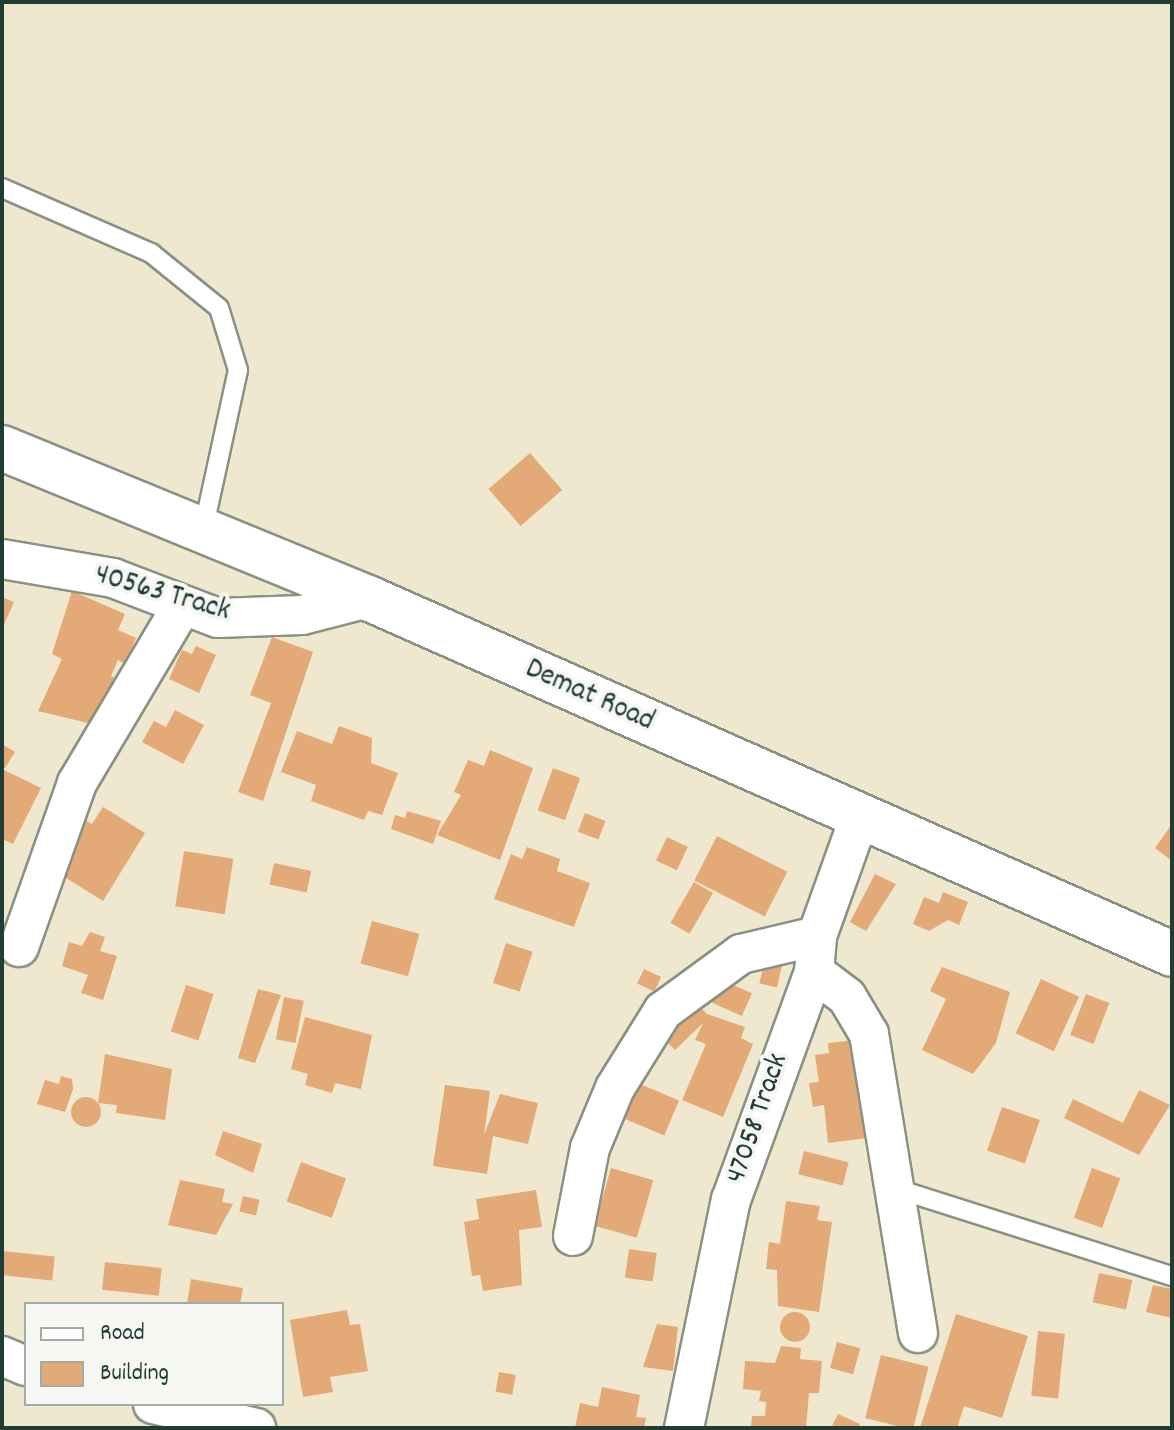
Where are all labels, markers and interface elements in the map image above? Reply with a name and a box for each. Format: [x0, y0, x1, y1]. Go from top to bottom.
street label: 40563 Track [90, 559, 234, 631]
street label: Demat Road [519, 653, 659, 741]
street label: 47058 Track [720, 1049, 798, 1189]
legend [24, 1302, 284, 1406]
text: Road [100, 1317, 145, 1351]
text: Building [100, 1357, 169, 1391]

